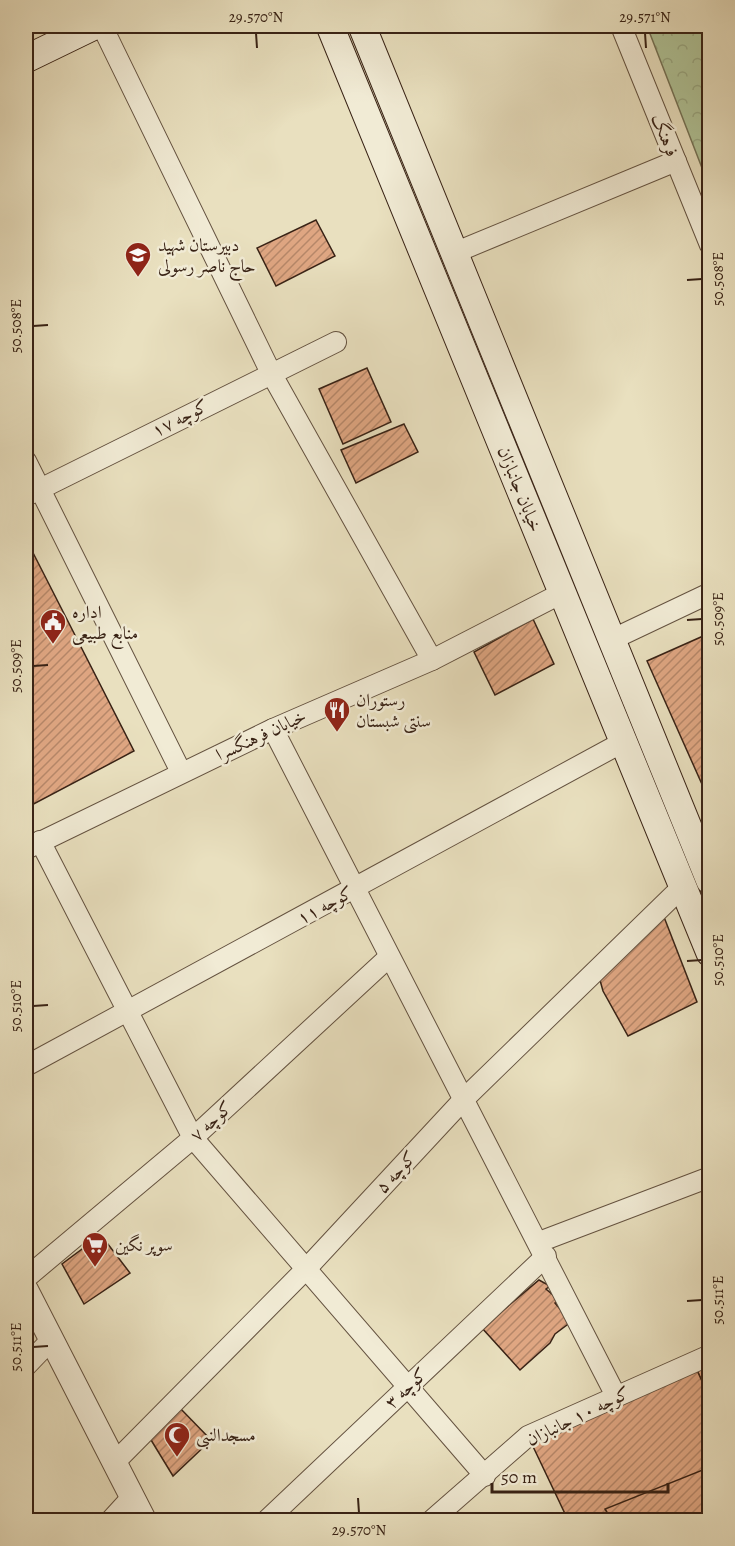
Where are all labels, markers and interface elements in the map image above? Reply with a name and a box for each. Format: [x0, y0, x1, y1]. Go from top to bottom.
text: 29.570°N [229, 7, 284, 27]
text: 29.571°N [619, 7, 671, 27]
street label: فرهنگ [646, 110, 684, 160]
place label: دبیرستان شهید حاج ناصر رسولی [158, 233, 256, 282]
school or university icon: دبیرستان شهید حاج ناصر رسولی [123, 240, 153, 278]
text: 50.508°E [708, 252, 728, 306]
text: 50.508°E [6, 299, 26, 353]
street label: کوچه ۱۷ [148, 394, 213, 443]
street label: خیابان جانبازان [492, 443, 548, 535]
text: 50.509°E [708, 592, 728, 646]
place label: اداره منابع طبیعی [72, 600, 138, 649]
public building icon: اداره منابع طبیعی [38, 607, 68, 645]
text: 50.509°E [6, 639, 26, 693]
place label: رستوران سنتی شبستان [356, 688, 431, 734]
restaurant icon: رستوران سنتی شبستان [322, 695, 352, 733]
street label: خیابان فرهنگسرا [212, 704, 310, 766]
street label: کوچه ۱۱ [293, 880, 358, 931]
text: 50.510°E [708, 934, 728, 986]
text: 50.510°E [6, 980, 26, 1032]
street label: کوچه ۷ [184, 1095, 238, 1147]
street label: کوچه ۵ [370, 1146, 423, 1199]
supermarket icon: سوپر نگین [80, 1230, 110, 1268]
place label: سوپر نگین [115, 1233, 173, 1257]
text: 50.511°E [708, 1275, 728, 1325]
text: 50.511°E [6, 1322, 26, 1372]
street label: کوچه ۳ [380, 1362, 433, 1415]
street label: کوچه ۱۰ جانبازان [522, 1381, 634, 1452]
mosque icon: مسجدالنبی [162, 1420, 192, 1458]
place label: مسجدالنبی [196, 1423, 256, 1450]
scale bar [492, 1456, 668, 1494]
text: 50 m [501, 1465, 537, 1489]
text: 29.570°N [332, 1520, 387, 1540]

